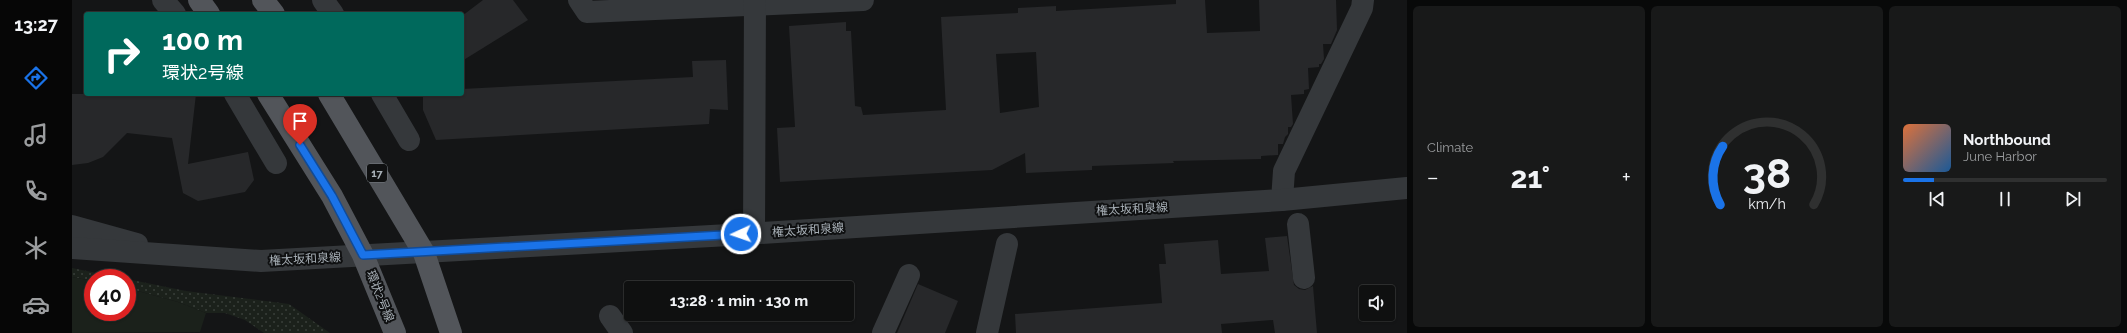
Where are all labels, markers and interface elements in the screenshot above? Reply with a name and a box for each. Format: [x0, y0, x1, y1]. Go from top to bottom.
text: 13:27 [14, 14, 58, 35]
text: 100 m [162, 24, 243, 57]
icon: right [96, 28, 148, 80]
text: 環状2号線 [162, 62, 243, 83]
icon: directions [22, 64, 50, 92]
pin [283, 104, 317, 145]
icon: arrive [289, 110, 311, 132]
icon: music [22, 121, 50, 149]
text: Northbound [1963, 131, 2051, 149]
text: Climate [1427, 140, 1473, 155]
text: 38 [1743, 148, 1791, 197]
text: June Harbor [1963, 149, 2037, 164]
text: 21° [1511, 160, 1550, 195]
road number: 17 [367, 164, 387, 182]
text: − [1427, 164, 1439, 190]
text: + [1622, 164, 1631, 190]
icon: phone [22, 177, 50, 205]
icon: previous [1926, 188, 1948, 210]
icon: pause [1994, 188, 2016, 210]
icon: next [2062, 188, 2084, 210]
text: km/h [1748, 195, 1786, 211]
street label: 権太坂和泉線 [1096, 200, 1168, 218]
position arrow [720, 213, 762, 255]
street label: 権太坂和泉線 [772, 221, 844, 239]
icon: climate [22, 234, 50, 262]
street label: 権太坂和泉線 [269, 250, 341, 268]
street label: 環状2号線 [363, 268, 397, 324]
speed limit sign: 40 [84, 269, 136, 321]
map controls [1359, 285, 1395, 321]
button: sound [1359, 285, 1395, 321]
icon: car [22, 291, 50, 319]
text: 13:28 · 1 min · 130 m [670, 292, 808, 310]

